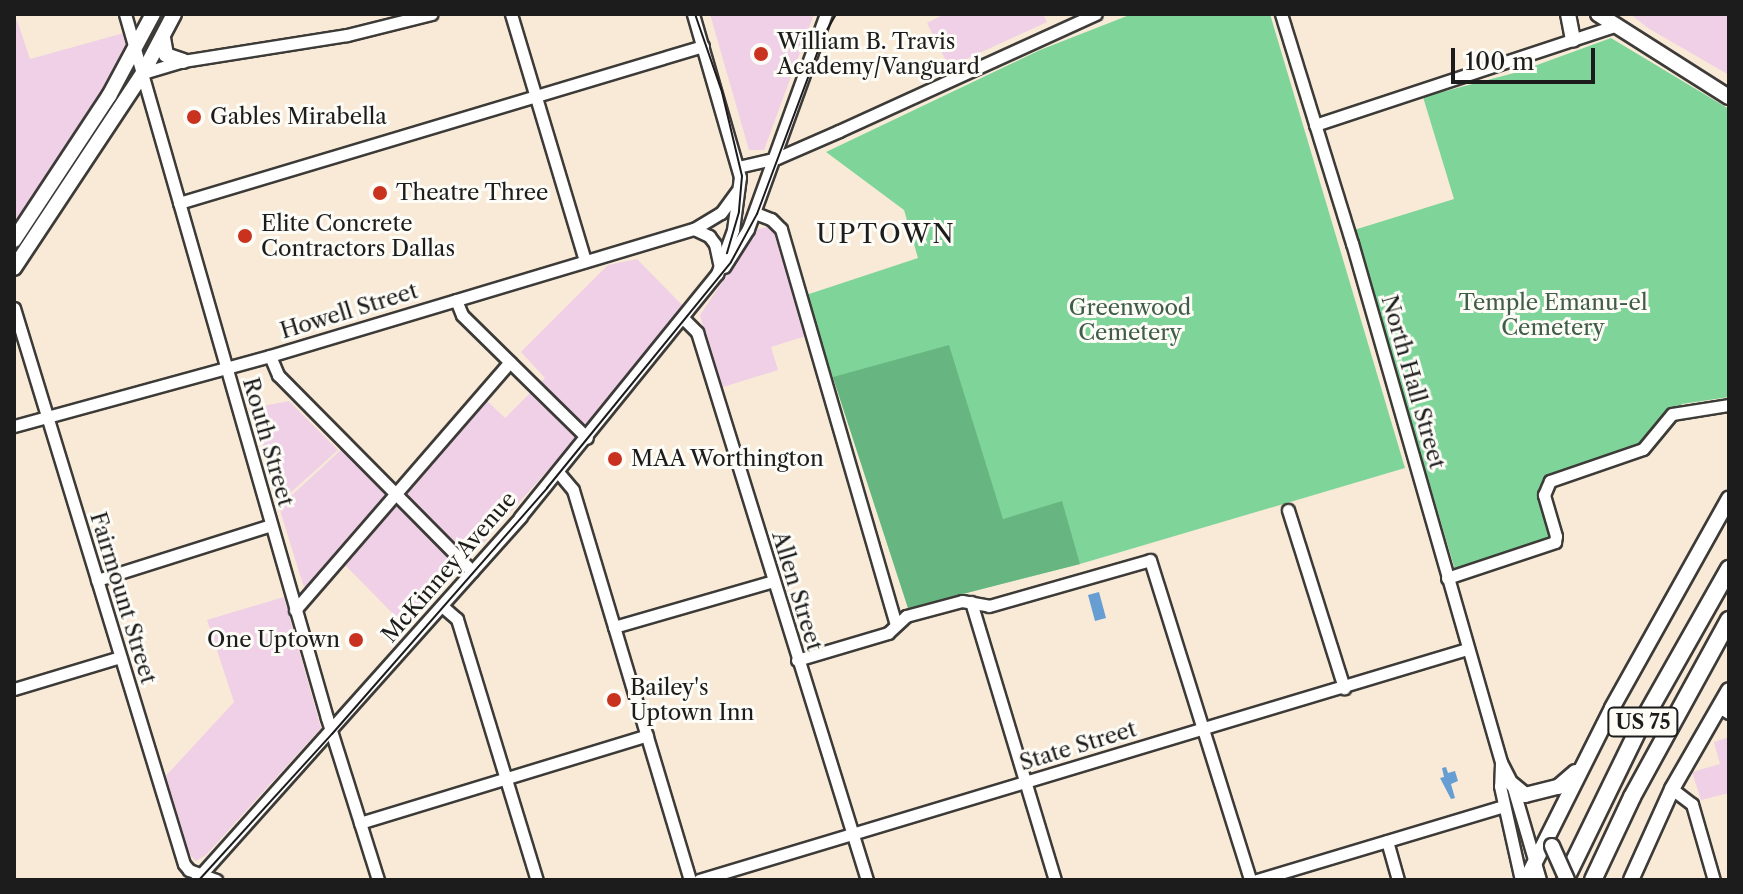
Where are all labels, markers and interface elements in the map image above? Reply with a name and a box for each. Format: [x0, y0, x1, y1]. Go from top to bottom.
place label: William B. Travis Academy/Vanguard [777, 28, 980, 80]
scale bar [1455, 32, 1599, 82]
marker: William B. Travis Academy/Vanguard [752, 45, 770, 63]
text: 100 m [1465, 47, 1534, 76]
place label: Gables Mirabella [210, 104, 387, 130]
marker: Gables Mirabella [185, 108, 203, 126]
place label: Theatre Three [396, 180, 549, 206]
marker: Theatre Three [371, 184, 389, 202]
place label: Elite Concrete Contractors Dallas [261, 210, 455, 262]
district label: UPTOWN [816, 219, 956, 251]
marker: Elite Concrete Contractors Dallas [236, 227, 254, 245]
street label: Howell Street [277, 278, 421, 344]
park label: Temple Emanu-el Cemetery [1459, 289, 1647, 340]
street label: North Hall Street [1376, 292, 1450, 472]
park label: Greenwood Cemetery [1069, 294, 1191, 346]
street label: Routh Street [237, 375, 299, 509]
place label: MAA Worthington [631, 446, 825, 472]
marker: MAA Worthington [606, 450, 624, 468]
street label: McKinney Avenue [376, 486, 522, 648]
street label: Fairmount Street [84, 509, 162, 687]
street label: Allen Street [766, 528, 828, 654]
place label: One Uptown [207, 627, 340, 653]
marker: One Uptown [347, 631, 365, 649]
place label: Bailey's Uptown Inn [630, 674, 754, 726]
marker: Bailey's Uptown Inn [605, 691, 623, 709]
road number: US 75 [1607, 706, 1679, 738]
street label: State Street [1016, 716, 1140, 776]

